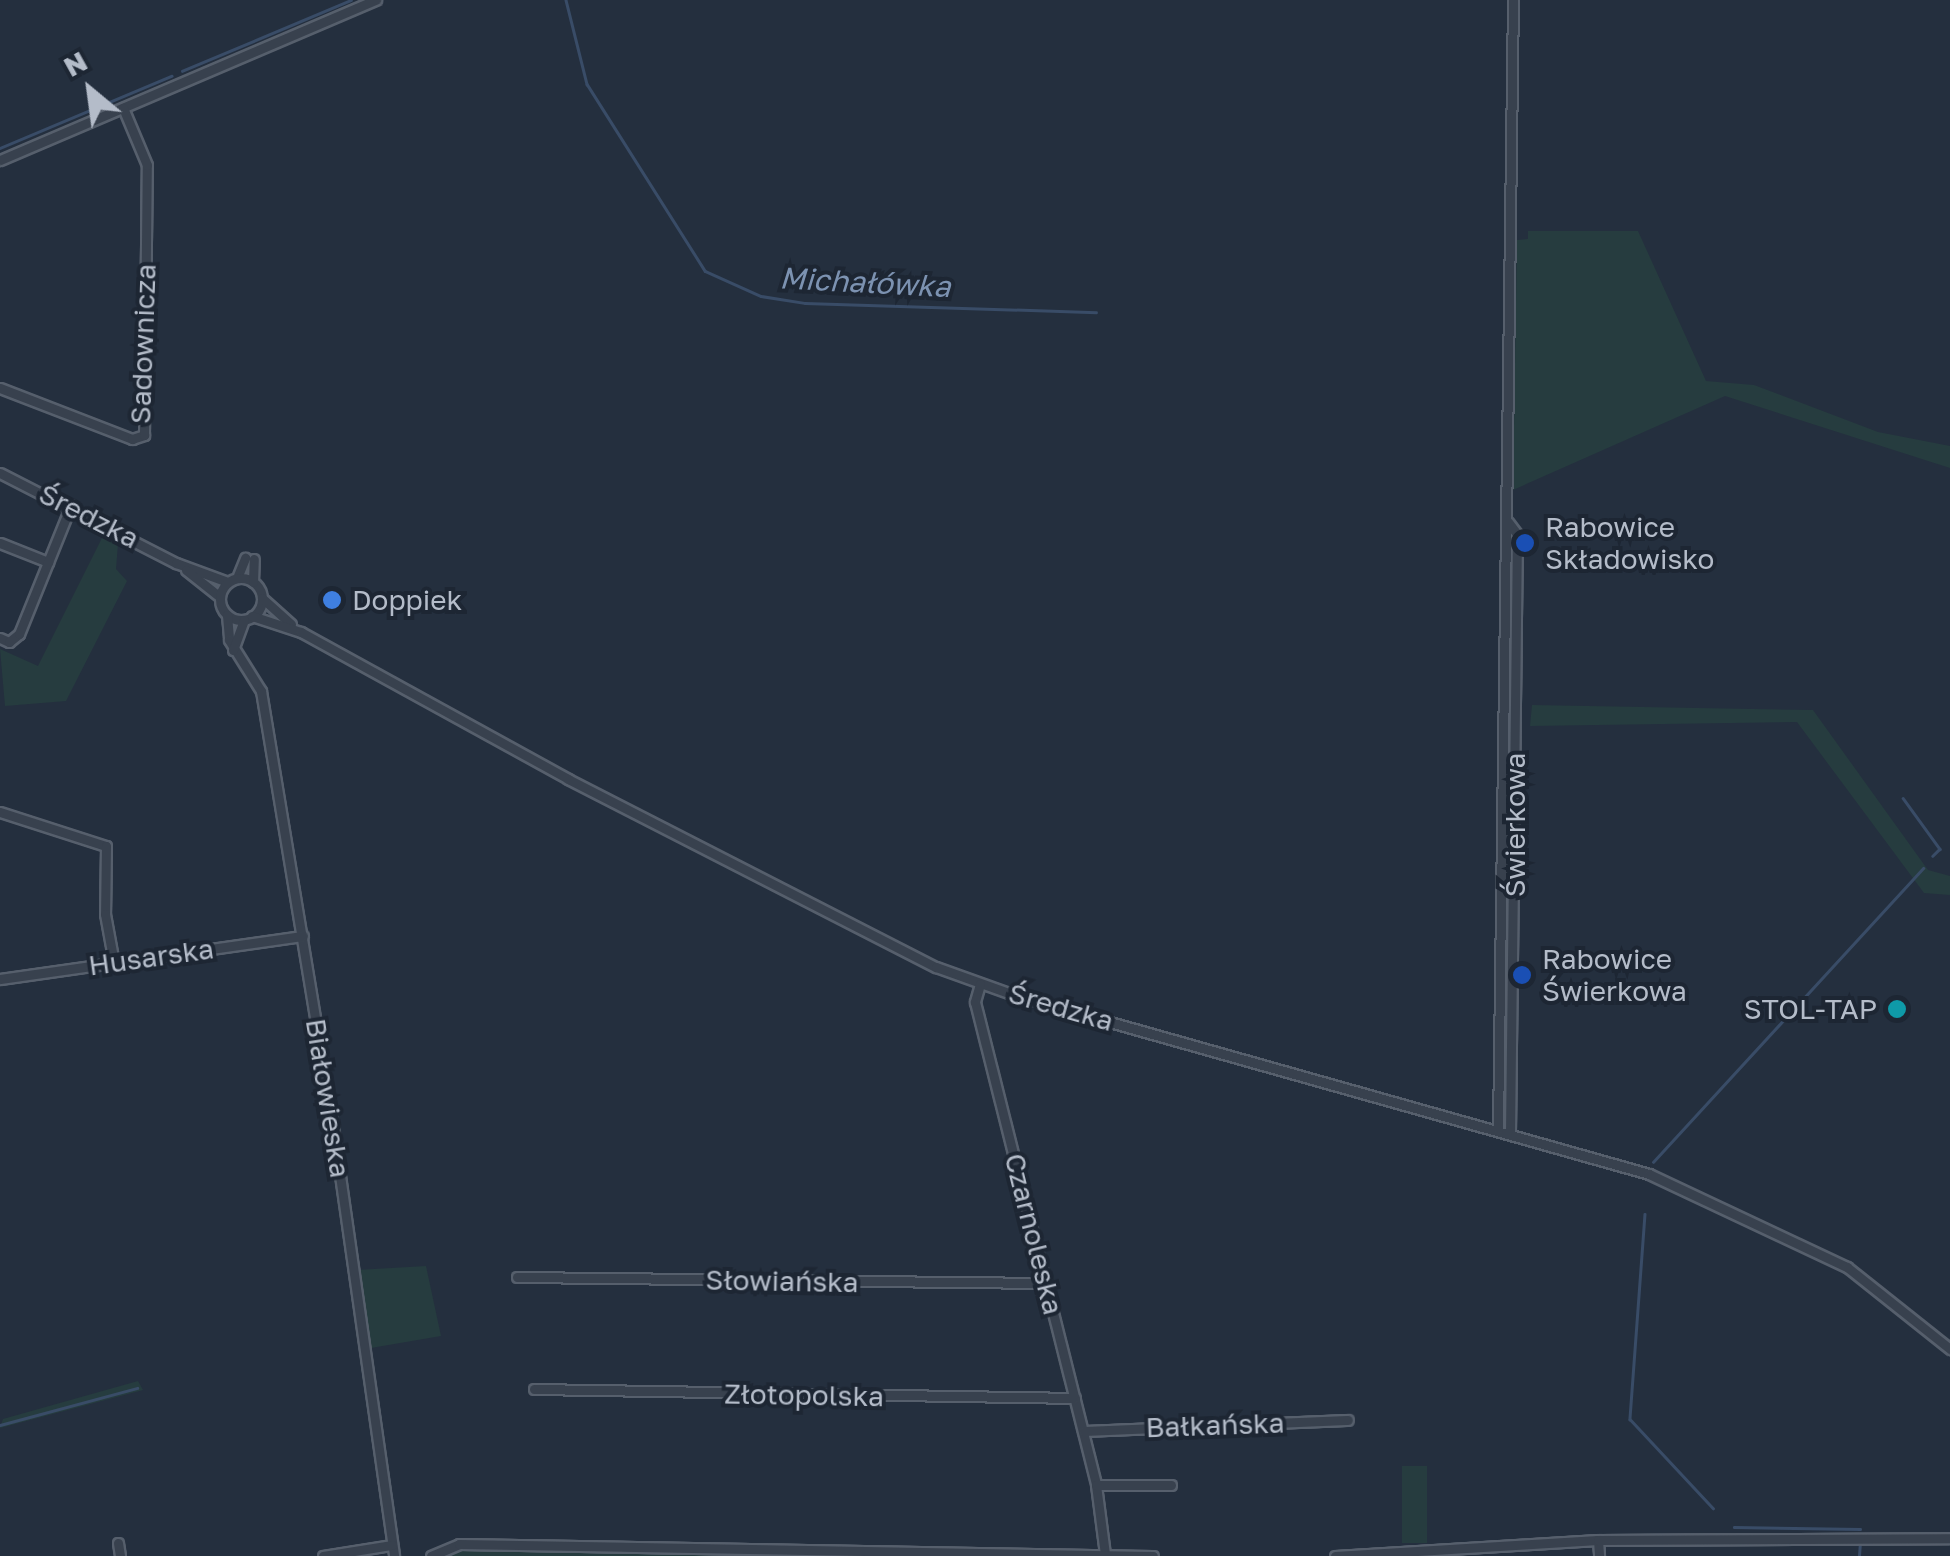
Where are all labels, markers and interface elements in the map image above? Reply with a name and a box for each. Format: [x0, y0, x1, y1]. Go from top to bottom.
north arrow [40, 40, 140, 140]
text: N [58, 44, 93, 83]
water label: Michałówka [779, 260, 951, 304]
street label: Sadownicza [123, 263, 163, 425]
street label: Średzka [33, 477, 145, 555]
place label: Rabowice Składowisko [1545, 510, 1714, 576]
marker: Rabowice Składowisko [1514, 532, 1536, 554]
place label: Doppiek [352, 583, 462, 617]
marker: Doppiek [321, 589, 343, 611]
street label: Świerkowa [1498, 753, 1532, 897]
street label: Husarska [86, 932, 216, 982]
place label: Rabowice Świerkowa [1542, 942, 1687, 1008]
marker: Rabowice Świerkowa [1511, 964, 1533, 986]
street label: Średzka [1005, 976, 1117, 1038]
place label: STOL-TAP [1744, 992, 1877, 1026]
marker: STOL-TAP [1886, 998, 1908, 1020]
street label: Białowieska [299, 1016, 357, 1180]
street label: Czarnoleska [998, 1150, 1070, 1318]
street label: Słowiańska [705, 1263, 859, 1299]
street label: Złotopolska [724, 1377, 884, 1413]
street label: Bałkańska [1145, 1406, 1285, 1444]

